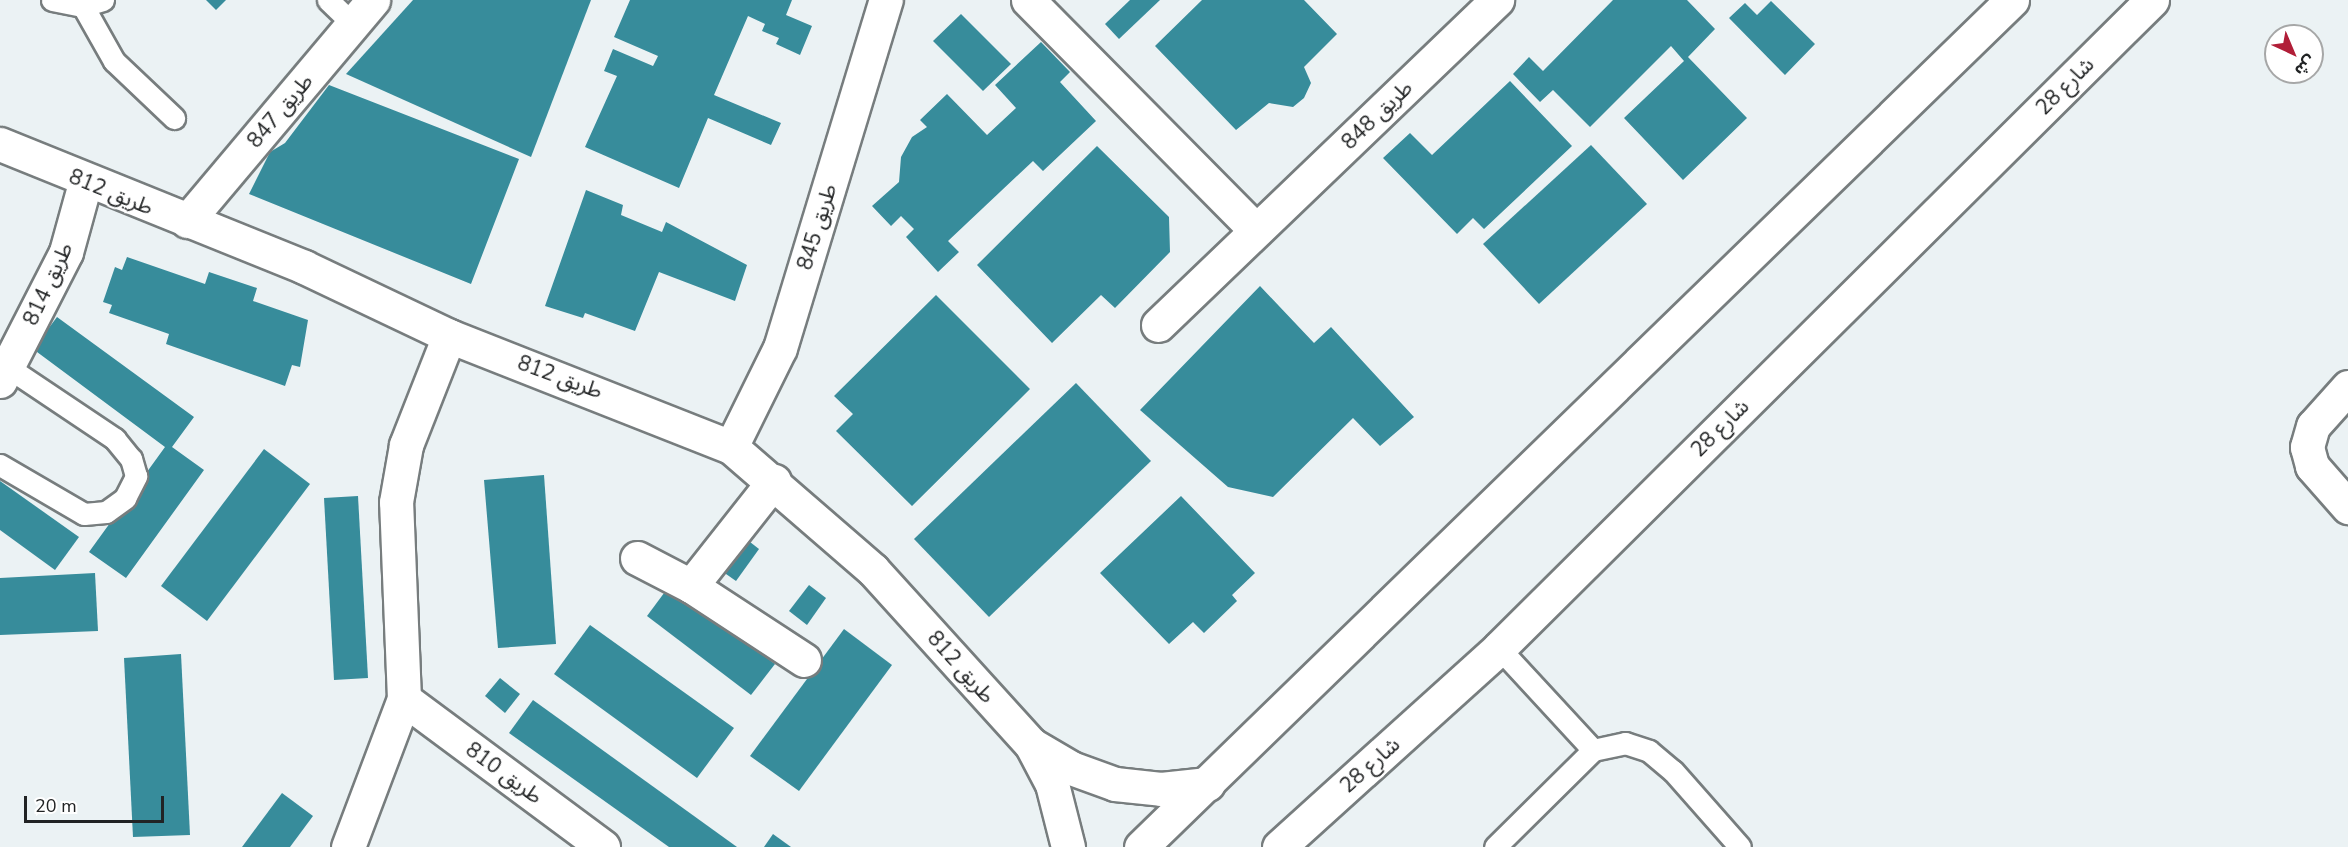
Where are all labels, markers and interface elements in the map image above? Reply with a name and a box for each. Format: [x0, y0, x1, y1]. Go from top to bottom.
north arrow [2264, 24, 2324, 84]
text: ش [2290, 50, 2321, 81]
street label: شارع 28 [2031, 52, 2099, 120]
street label: طريق 847 [242, 69, 318, 153]
street label: طريق 848 [1336, 75, 1418, 155]
street label: طريق 812 [65, 164, 157, 220]
street label: طريق 845 [792, 181, 842, 273]
street label: طريق 814 [18, 239, 78, 329]
street label: طريق 812 [514, 350, 606, 404]
street label: شارع 28 [1686, 394, 1754, 462]
street label: طريق 812 [922, 626, 1000, 708]
street label: شارع 28 [1335, 732, 1405, 798]
street label: طريق 810 [461, 737, 547, 809]
scale bar [27, 784, 166, 822]
text: 20 m [35, 794, 77, 818]

